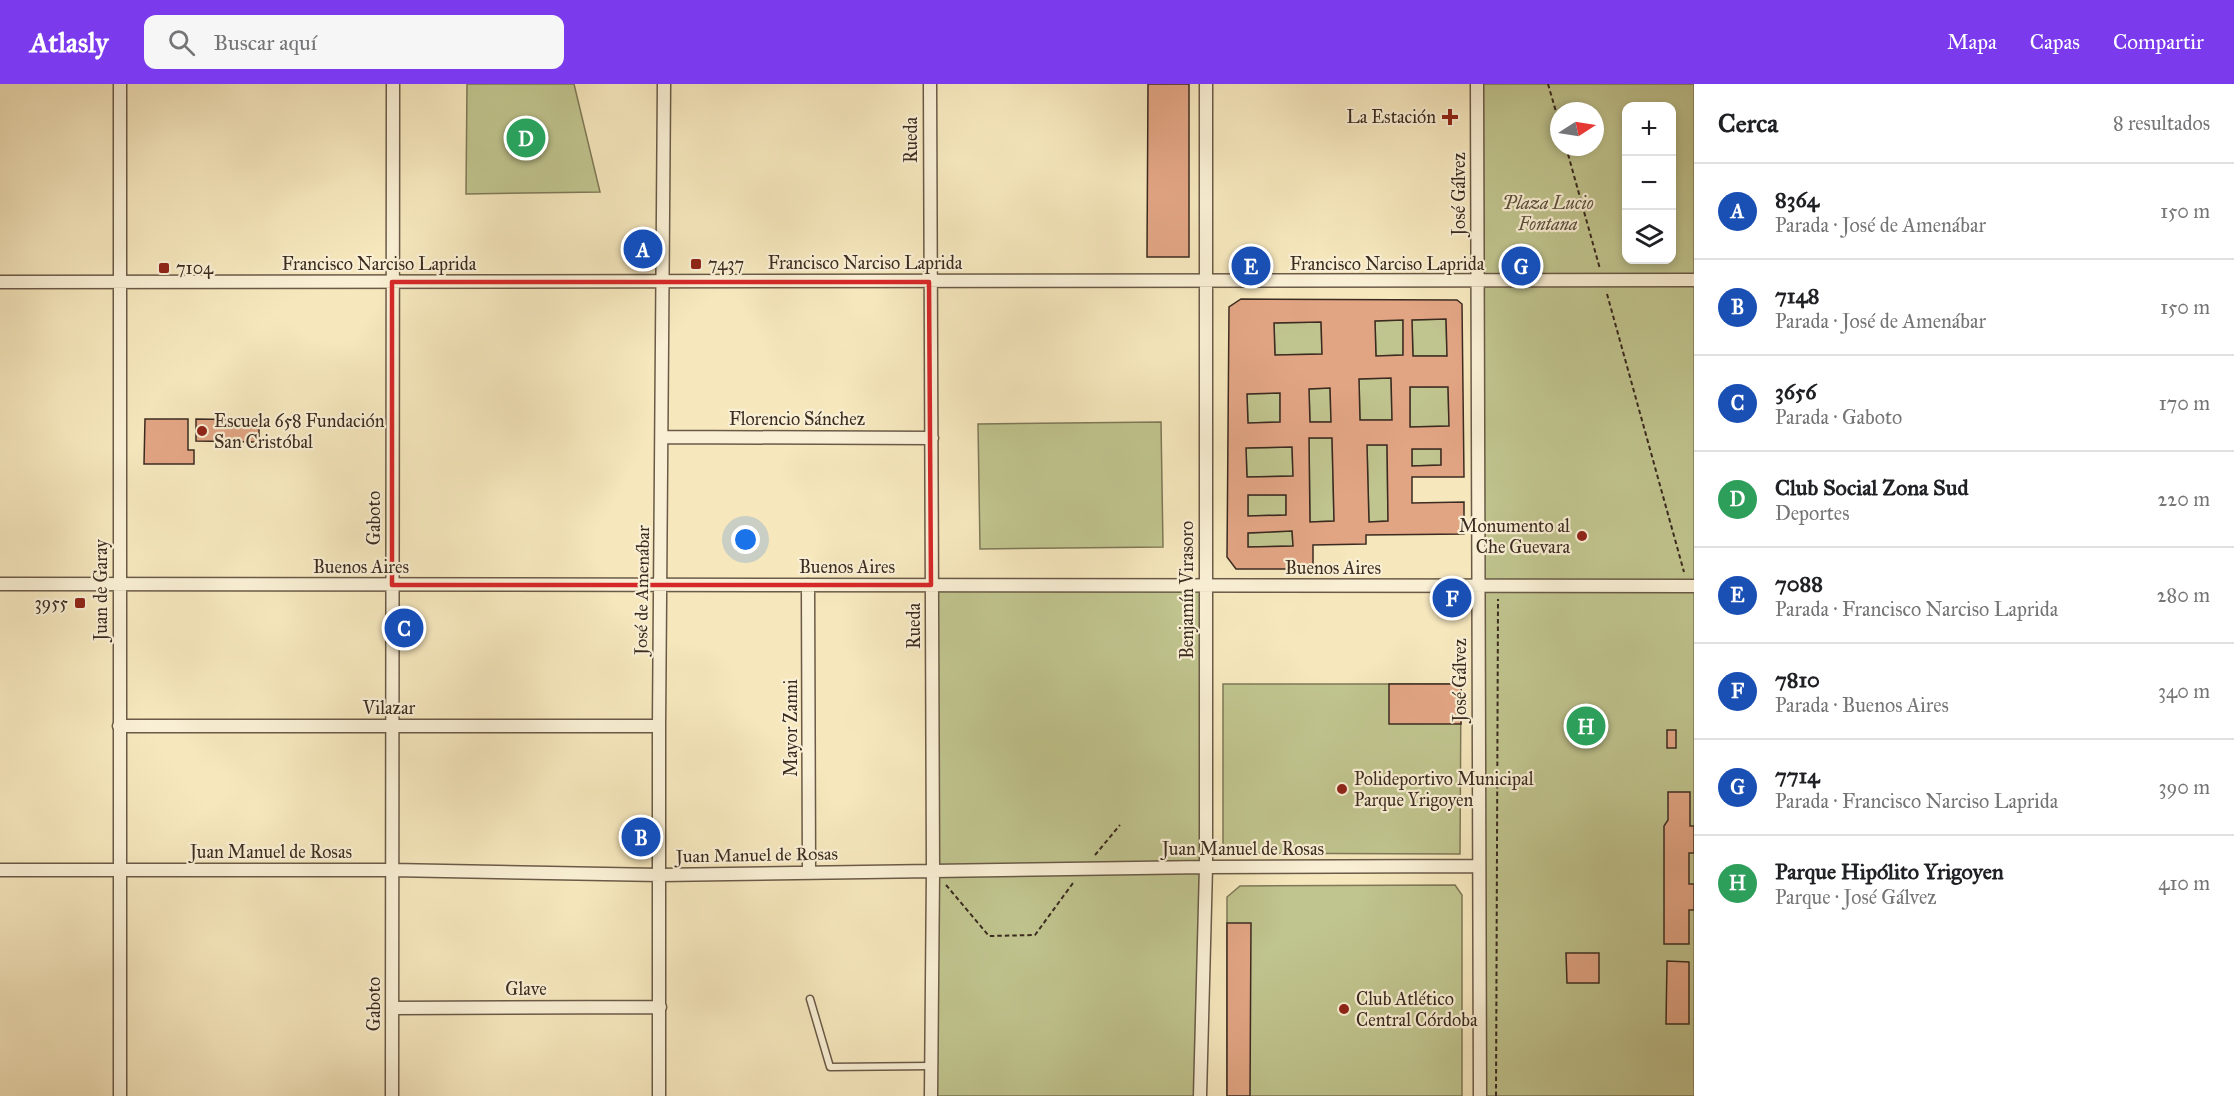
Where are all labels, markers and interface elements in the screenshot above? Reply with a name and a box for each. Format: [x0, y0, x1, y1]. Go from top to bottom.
search box [144, 15, 564, 69]
text: Atlasly [30, 25, 108, 60]
icon: search [165, 26, 198, 59]
text: Buscar aquí [213, 29, 317, 56]
text: Mapa [1947, 29, 1997, 55]
text: Capas [2030, 29, 2080, 55]
text: Compartir [2113, 29, 2204, 55]
north arrow [1550, 102, 1604, 156]
map controls [1622, 102, 1676, 264]
button: + [1622, 102, 1676, 156]
place label: La Estación [1346, 106, 1436, 128]
text: Cerca [1718, 107, 1778, 139]
marker: La Estación [1441, 108, 1459, 126]
text: 8 resultados [2113, 111, 2210, 135]
pin: D [506, 116, 546, 160]
street label: Rueda [900, 116, 922, 163]
street label: José Gálvez [1448, 152, 1471, 238]
button: − [1622, 156, 1676, 210]
text: 8364 [1775, 186, 1819, 213]
park label: Plaza Lucio Fontana [1502, 192, 1594, 235]
text: A [1731, 199, 1744, 223]
text: 150 m [2160, 199, 2210, 223]
button: layers [1622, 210, 1676, 264]
text: Parada · José de Amenábar [1775, 213, 1986, 237]
pin: A [624, 226, 662, 272]
pin: E [1232, 244, 1270, 288]
pin: G [1502, 244, 1540, 288]
street label: Francisco Narciso Laprida [768, 252, 963, 274]
street label: Francisco Narciso Laprida [282, 253, 477, 275]
place label: 7437 [708, 253, 744, 275]
street label: Francisco Narciso Laprida [1290, 253, 1485, 275]
place label: 7104 [176, 257, 214, 279]
marker: 7437 [689, 257, 703, 271]
marker: 7104 [157, 261, 171, 275]
text: 7148 [1775, 282, 1819, 309]
text: B [1731, 295, 1744, 319]
text: 150 m [2160, 295, 2210, 319]
text: Parada · José de Amenábar [1775, 309, 1986, 333]
text: 3656 [1775, 378, 1817, 405]
text: C [1731, 391, 1744, 415]
text: 170 m [2159, 391, 2210, 415]
text: Parada · Gaboto [1775, 405, 1902, 429]
street label: Florencio Sánchez [729, 408, 865, 430]
place label: Escuela 658 Fundación San Cristóbal [214, 410, 385, 453]
marker: Escuela 658 Fundación San Cristóbal [195, 424, 209, 438]
text: Club Social Zona Sud [1775, 474, 1969, 501]
text: D [1730, 487, 1745, 511]
text: 220 m [2158, 487, 2210, 511]
street label: Gaboto [363, 491, 385, 545]
text: Deportes [1775, 501, 1850, 525]
place label: Monumento al Che Guevara [1459, 515, 1570, 558]
street label: Benjamín Virasoro [1176, 521, 1198, 659]
street label: José de Amenábar [630, 525, 655, 657]
your location [731, 525, 760, 554]
marker: Monumento al Che Guevara [1575, 529, 1589, 543]
street label: Juan de Garay [90, 539, 113, 643]
street label: Buenos Aires [313, 556, 409, 578]
street label: Buenos Aires [799, 556, 895, 578]
street label: Buenos Aires [1285, 557, 1381, 579]
text: 7088 [1775, 570, 1823, 597]
pin: F [1432, 576, 1472, 620]
text: E [1730, 583, 1745, 607]
text: 280 m [2157, 583, 2210, 607]
place label: 3955 [34, 592, 69, 614]
marker: 3955 [73, 596, 87, 610]
text: Parada · Francisco Narciso Laprida [1775, 597, 2058, 621]
street label: Rueda [903, 602, 925, 649]
pin: C [384, 606, 424, 650]
street label: José Gálvez [1449, 638, 1472, 724]
text: 7810 [1775, 666, 1820, 693]
street label: Mayor Zanni [780, 679, 802, 777]
text: F [1731, 679, 1744, 703]
text: 340 m [2158, 679, 2210, 703]
text: Parada · Buenos Aires [1775, 693, 1949, 717]
street label: Vilazar [362, 697, 416, 719]
pin: H [1566, 704, 1606, 748]
text: 7714 [1775, 762, 1819, 789]
place label: Polideportivo Municipal Parque Yrigoyen [1354, 768, 1534, 812]
text: G [1730, 775, 1745, 799]
text: 390 m [2159, 775, 2210, 799]
marker: Polideportivo Municipal Parque Yrigoyen [1335, 782, 1349, 796]
text: Parada · Francisco Narciso Laprida [1775, 789, 2058, 813]
pin: B [622, 814, 660, 860]
street label: Juan Manuel de Rosas [1160, 838, 1324, 861]
street label: Juan Manuel de Rosas [188, 841, 352, 864]
street label: Juan Manuel de Rosas [674, 843, 838, 868]
text: Parque Hipólito Yrigoyen [1775, 858, 2004, 885]
text: H [1729, 871, 1746, 895]
text: 410 m [2158, 871, 2210, 895]
text: Parque · José Gálvez [1775, 885, 1937, 909]
street label: Gaboto [363, 977, 385, 1031]
street label: Glave [505, 978, 547, 1000]
place label: Club Atlético Central Córdoba [1356, 988, 1478, 1031]
marker: Club Atlético Central Córdoba [1337, 1002, 1351, 1016]

